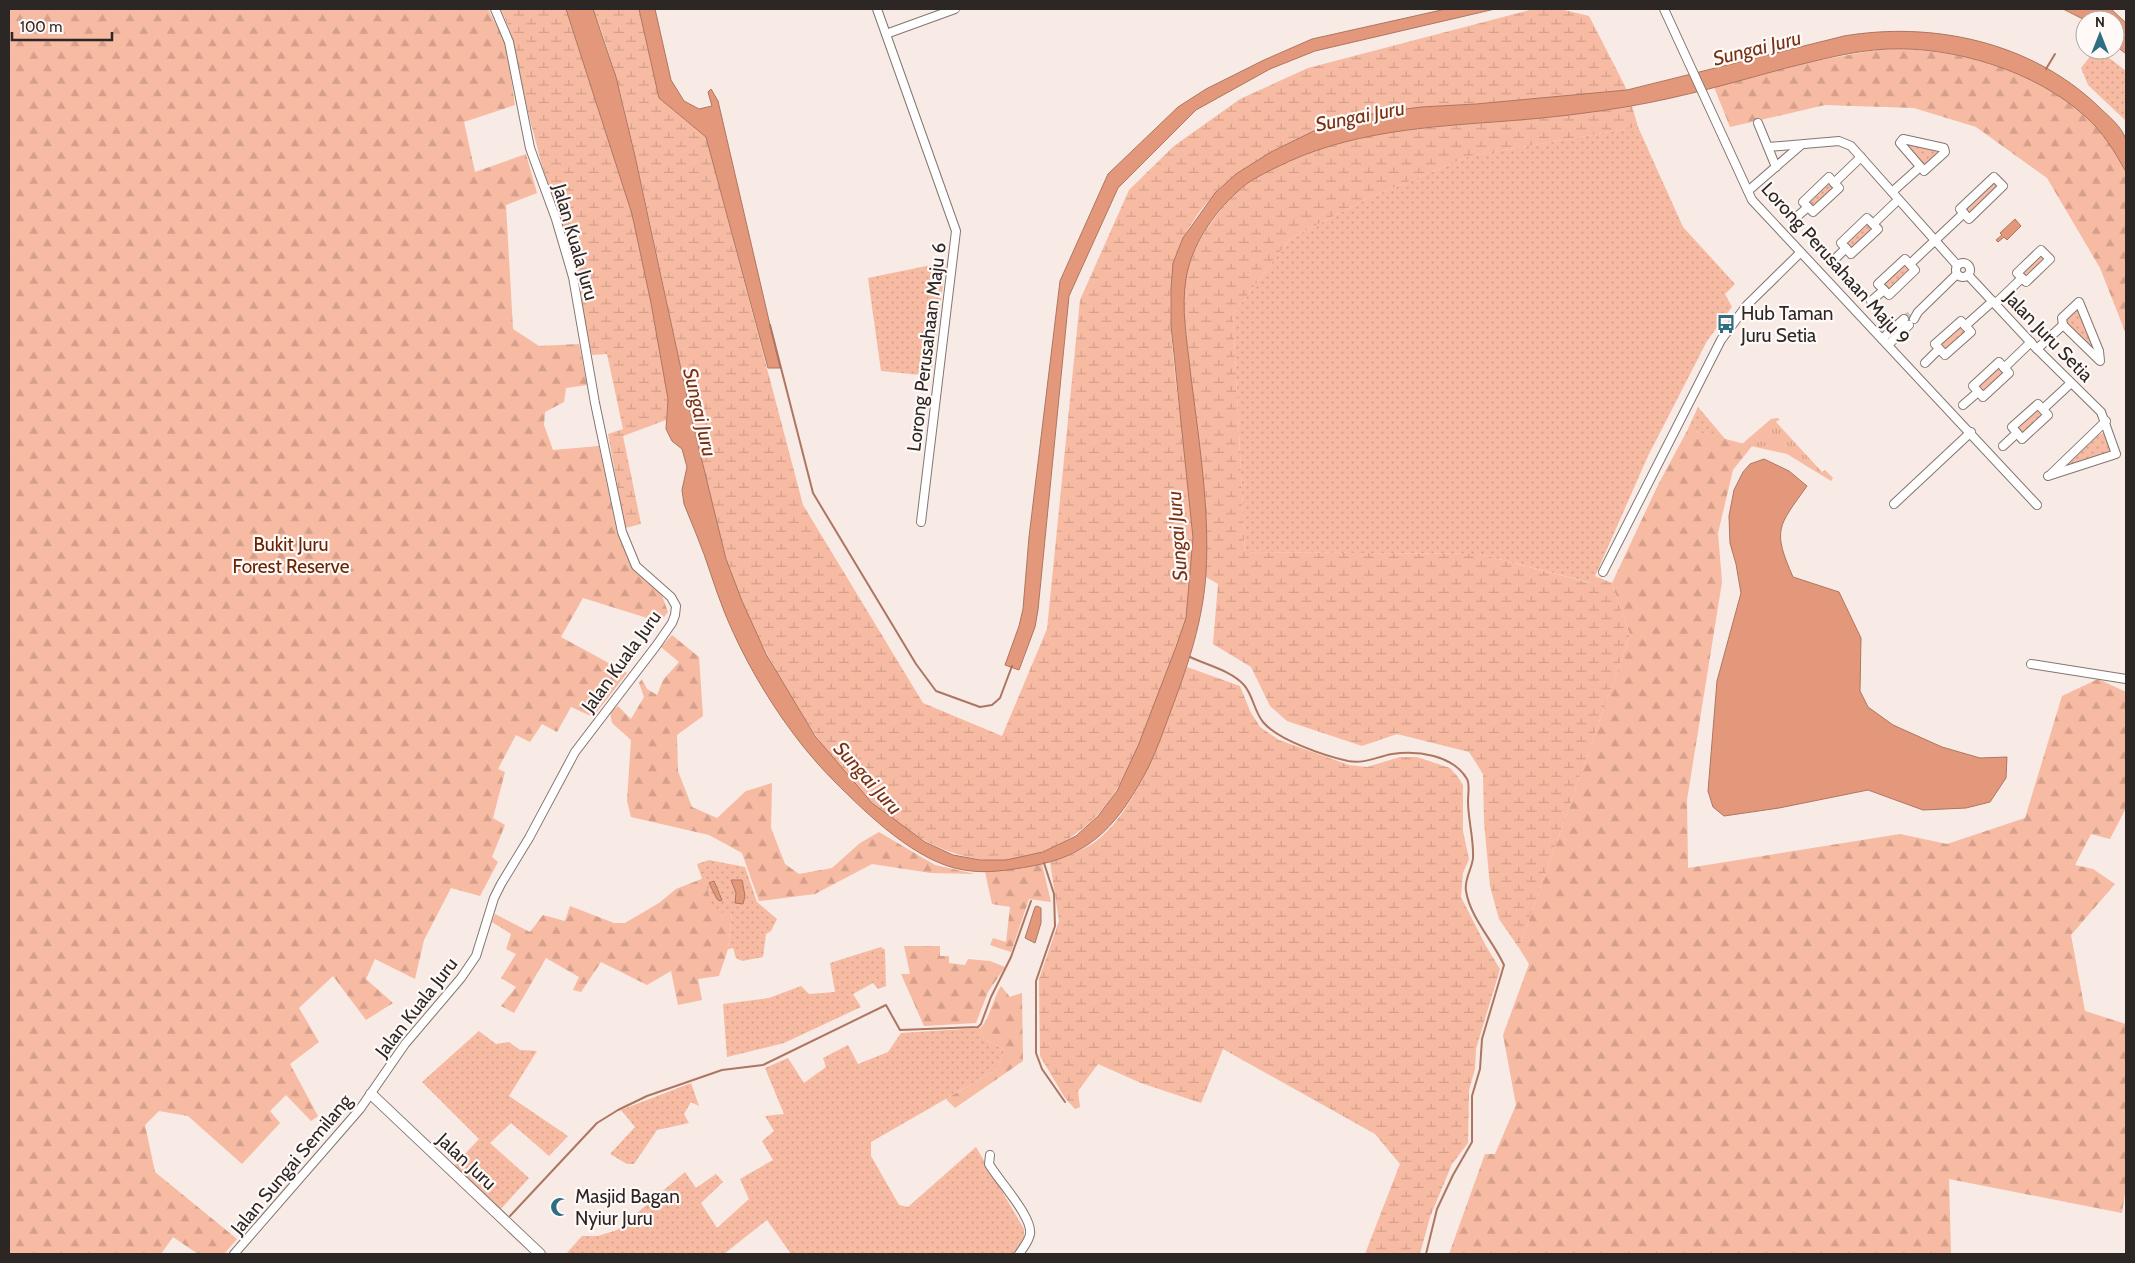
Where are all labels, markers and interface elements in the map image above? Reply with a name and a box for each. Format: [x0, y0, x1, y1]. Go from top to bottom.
scale bar [12, 10, 112, 42]
north arrow [2075, 10, 2125, 60]
text: N [2095, 13, 2105, 31]
text: 100 m [20, 18, 62, 36]
water label: Sungai Juru [1710, 25, 1804, 71]
water label: Sungai Juru [1313, 96, 1407, 136]
street label: Lorong Perusahaan Maju 9 [1757, 177, 1915, 349]
street label: Jalan Kuala Juru [548, 180, 603, 303]
street label: Lorong Perusahaan Maju 6 [902, 241, 951, 453]
street label: Jalan Juru Setia [1999, 285, 2098, 387]
place label: Hub Taman Juru Setia [1740, 302, 1833, 347]
bus stop icon: Hub Taman Juru Setia [1715, 313, 1737, 335]
water label: Sungai Juru [678, 365, 722, 459]
water label: Sungai Juru [1162, 490, 1192, 582]
park label: Bukit Juru Forest Reserve [233, 533, 350, 578]
street label: Jalan Kuala Juru [576, 606, 666, 717]
water label: Sungai Juru [829, 736, 907, 820]
street label: Jalan Kuala Juru [370, 953, 462, 1062]
street label: Jalan Sungai Semilang [225, 1089, 357, 1240]
street label: Jalan Juru [431, 1127, 501, 1195]
place label: Masjid Bagan Nyiur Juru [575, 1185, 680, 1230]
mosque icon: Masjid Bagan Nyiur Juru [549, 1196, 571, 1218]

